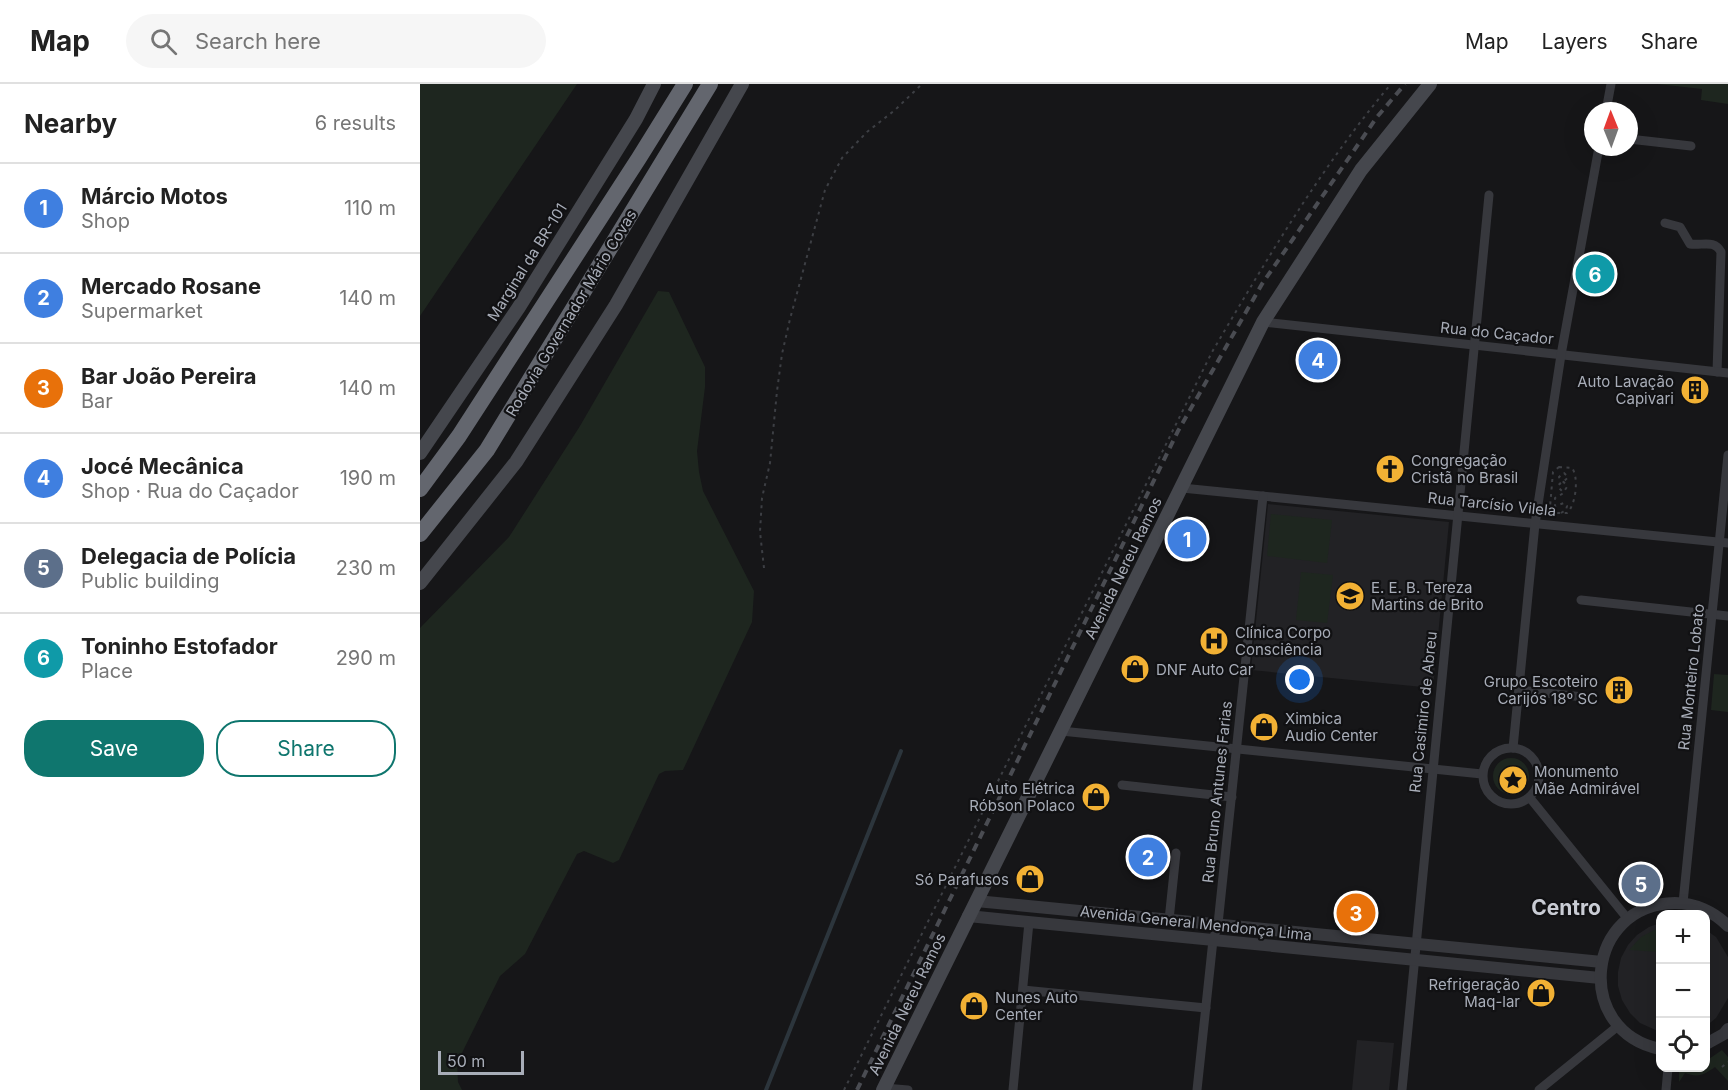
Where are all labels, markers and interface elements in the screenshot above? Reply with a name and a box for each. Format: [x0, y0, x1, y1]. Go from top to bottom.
search box [126, 14, 546, 68]
text: Map [30, 24, 90, 58]
icon: search [147, 25, 180, 58]
text: Search here [195, 28, 321, 54]
text: Map [1465, 29, 1509, 54]
text: Layers [1542, 29, 1608, 54]
text: Share [1641, 29, 1698, 54]
north arrow [1584, 102, 1638, 156]
text: Nearby [24, 108, 117, 139]
text: 6 results [315, 111, 396, 135]
text: Márcio Motos [81, 183, 228, 209]
text: 1 [39, 196, 48, 220]
text: 110 m [344, 196, 396, 220]
street label: Marginal da BR-101 [483, 200, 571, 324]
street label: Rodovia Governador Mário Covas [502, 206, 640, 420]
text: Shop [81, 209, 130, 233]
pin: 6 [1576, 252, 1614, 297]
text: Mercado Rosane [81, 273, 261, 299]
text: 2 [37, 286, 50, 310]
text: 140 m [339, 286, 396, 310]
text: Supermarket [81, 299, 203, 323]
street label: Rua do Caçador [1439, 318, 1555, 348]
pin: 4 [1298, 338, 1338, 382]
text: Bar João Pereira [81, 363, 257, 389]
place label: Auto Lavação Capivari [1577, 372, 1674, 408]
building icon: Auto Lavação Capivari [1679, 374, 1711, 406]
text: 3 [37, 376, 50, 400]
text: 140 m [339, 376, 396, 400]
text: Bar [81, 389, 113, 413]
place label: Congregação Cristã no Brasil [1411, 451, 1518, 487]
text: Jocé Mecânica [81, 453, 244, 479]
church icon: Congregação Cristã no Brasil [1374, 453, 1406, 485]
text: 4 [37, 466, 50, 490]
text: 190 m [340, 466, 396, 490]
text: Shop · Rua do Caçador [81, 479, 299, 503]
street label: Rua Tarcísio Vilela [1427, 488, 1557, 520]
street label: Avenida Nereu Ramos [1080, 494, 1166, 642]
pin: 1 [1168, 516, 1206, 562]
text: Delegacia de Polícia [81, 543, 296, 569]
text: 5 [37, 556, 50, 580]
text: 230 m [336, 556, 396, 580]
text: Public building [81, 569, 220, 593]
place label: E. E. B. Tereza Martins de Brito [1371, 578, 1484, 614]
school or university icon: E. E. B. Tereza Martins de Brito [1334, 580, 1366, 612]
street label: Rua Monteiro Lobato [1674, 603, 1708, 751]
place label: Clínica Corpo Consciência [1235, 623, 1331, 659]
hospital icon: Clínica Corpo Consciência [1198, 625, 1230, 657]
street label: Rua Casimiro de Abreu [1405, 630, 1441, 794]
text: Toninho Estofador [81, 633, 278, 659]
text: 6 [37, 646, 50, 670]
text: 290 m [336, 646, 396, 670]
shop icon: DNF Auto Car [1119, 653, 1151, 685]
text: Place [81, 659, 133, 683]
place label: DNF Auto Car [1156, 660, 1254, 679]
your location [1285, 665, 1314, 694]
place label: Grupo Escoteiro Carijós 18º SC [1484, 672, 1598, 708]
building icon: Grupo Escoteiro Carijós 18º SC [1603, 674, 1635, 706]
street label: Rua Bruno Antunes Farias [1198, 700, 1236, 884]
place label: Ximbica Audio Center [1285, 709, 1378, 745]
shop icon: Ximbica Audio Center [1248, 711, 1280, 743]
button: Save [24, 720, 204, 777]
button: Share [216, 720, 396, 777]
place label: Monumento Mãe Admirável [1534, 762, 1640, 798]
place icon: Monumento Mãe Admirável [1497, 764, 1529, 796]
place label: Auto Elétrica Róbson Polaco [969, 779, 1075, 815]
shop icon: Auto Elétrica Róbson Polaco [1080, 781, 1112, 813]
pin: 2 [1128, 834, 1168, 880]
pin: 5 [1622, 862, 1660, 906]
shop icon: Só Parafusos [1014, 863, 1046, 895]
place label: Só Parafusos [915, 870, 1009, 889]
pin: 3 [1336, 890, 1376, 936]
district label: Centro [1531, 895, 1601, 920]
street label: Avenida General Mendonça Lima [1079, 901, 1313, 945]
map controls [1656, 910, 1710, 1072]
button: + [1656, 910, 1710, 964]
street label: Avenida Nereu Ramos [864, 930, 950, 1078]
button: − [1656, 964, 1710, 1018]
place label: Refrigeração Maq-lar [1429, 975, 1520, 1011]
shop icon: Refrigeração Maq-lar [1525, 977, 1557, 1009]
place label: Nunes Auto Center [995, 988, 1078, 1024]
shop icon: Nunes Auto Center [958, 990, 990, 1022]
button: locate [1656, 1018, 1710, 1072]
scale bar [438, 1048, 524, 1076]
text: 50 m [447, 1051, 485, 1071]

